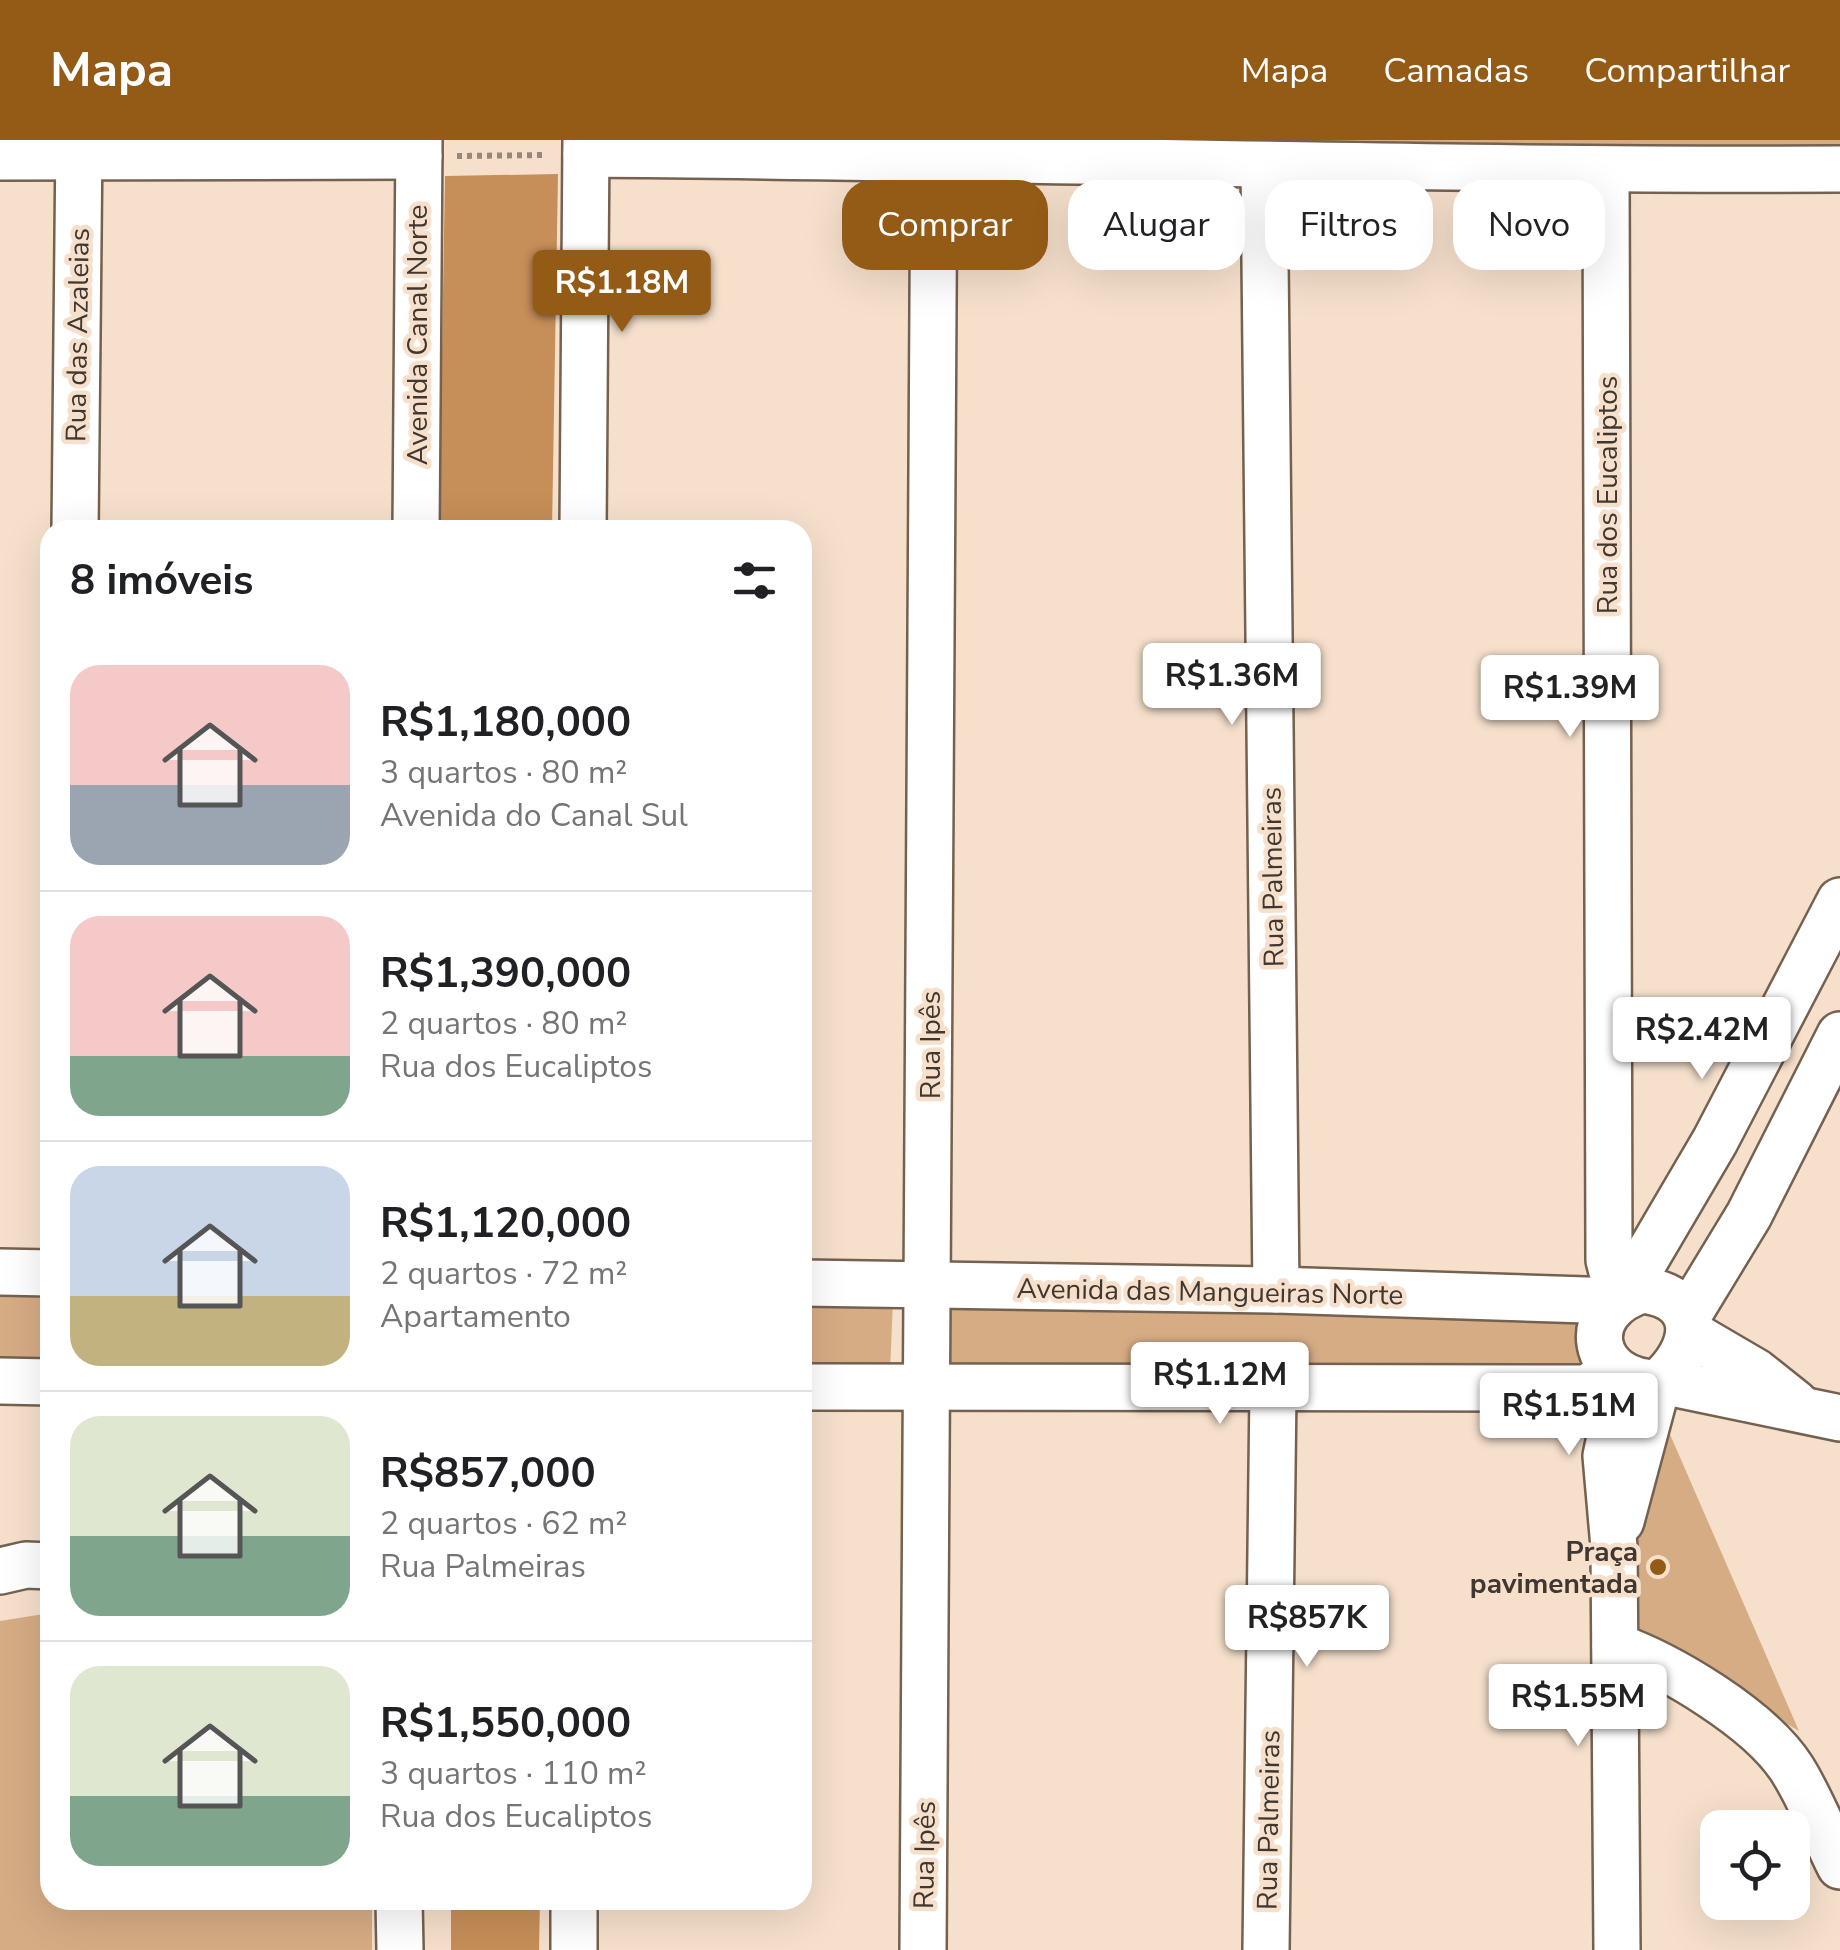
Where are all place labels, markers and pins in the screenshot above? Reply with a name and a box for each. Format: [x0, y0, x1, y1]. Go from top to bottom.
pin: R$1.18M [530, 250, 714, 335]
pin: R$1.36M [1140, 643, 1324, 728]
pin: R$1.39M [1478, 655, 1662, 740]
pin: R$2.42M [1610, 997, 1794, 1082]
pin: R$1.12M [1128, 1342, 1312, 1427]
pin: R$1.51M [1477, 1373, 1661, 1458]
place label: Praça pavimentada [1470, 1533, 1638, 1603]
marker: Praça pavimentada [1647, 1556, 1669, 1578]
pin: R$857K [1226, 1585, 1388, 1670]
pin: R$1.55M [1486, 1664, 1670, 1749]

